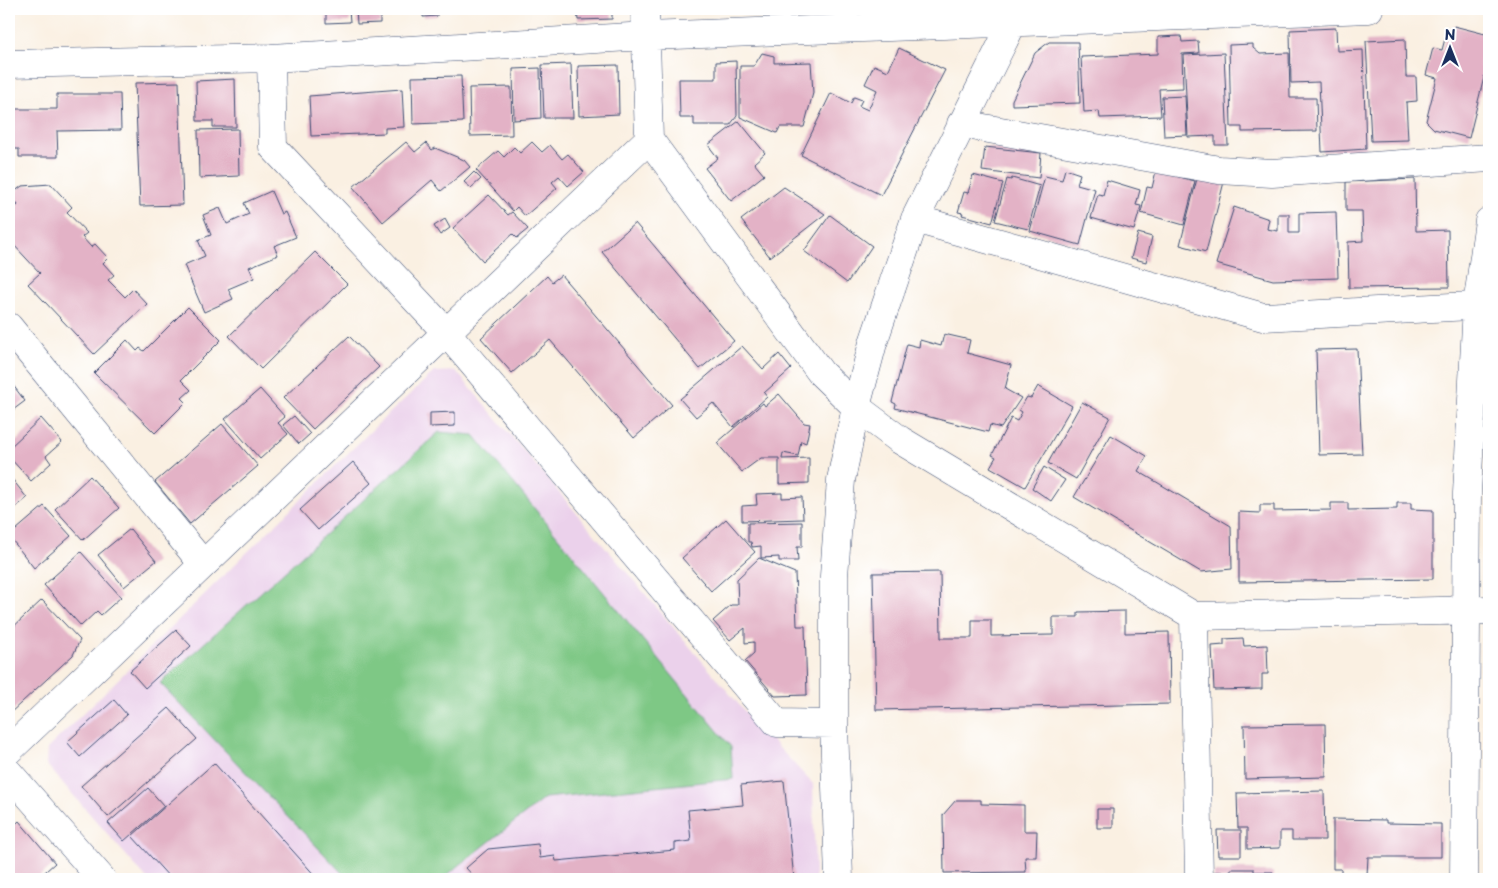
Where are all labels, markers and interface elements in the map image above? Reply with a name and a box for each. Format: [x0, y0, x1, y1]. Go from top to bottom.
north arrow [1426, 22, 1476, 72]
text: N [1444, 24, 1456, 45]

